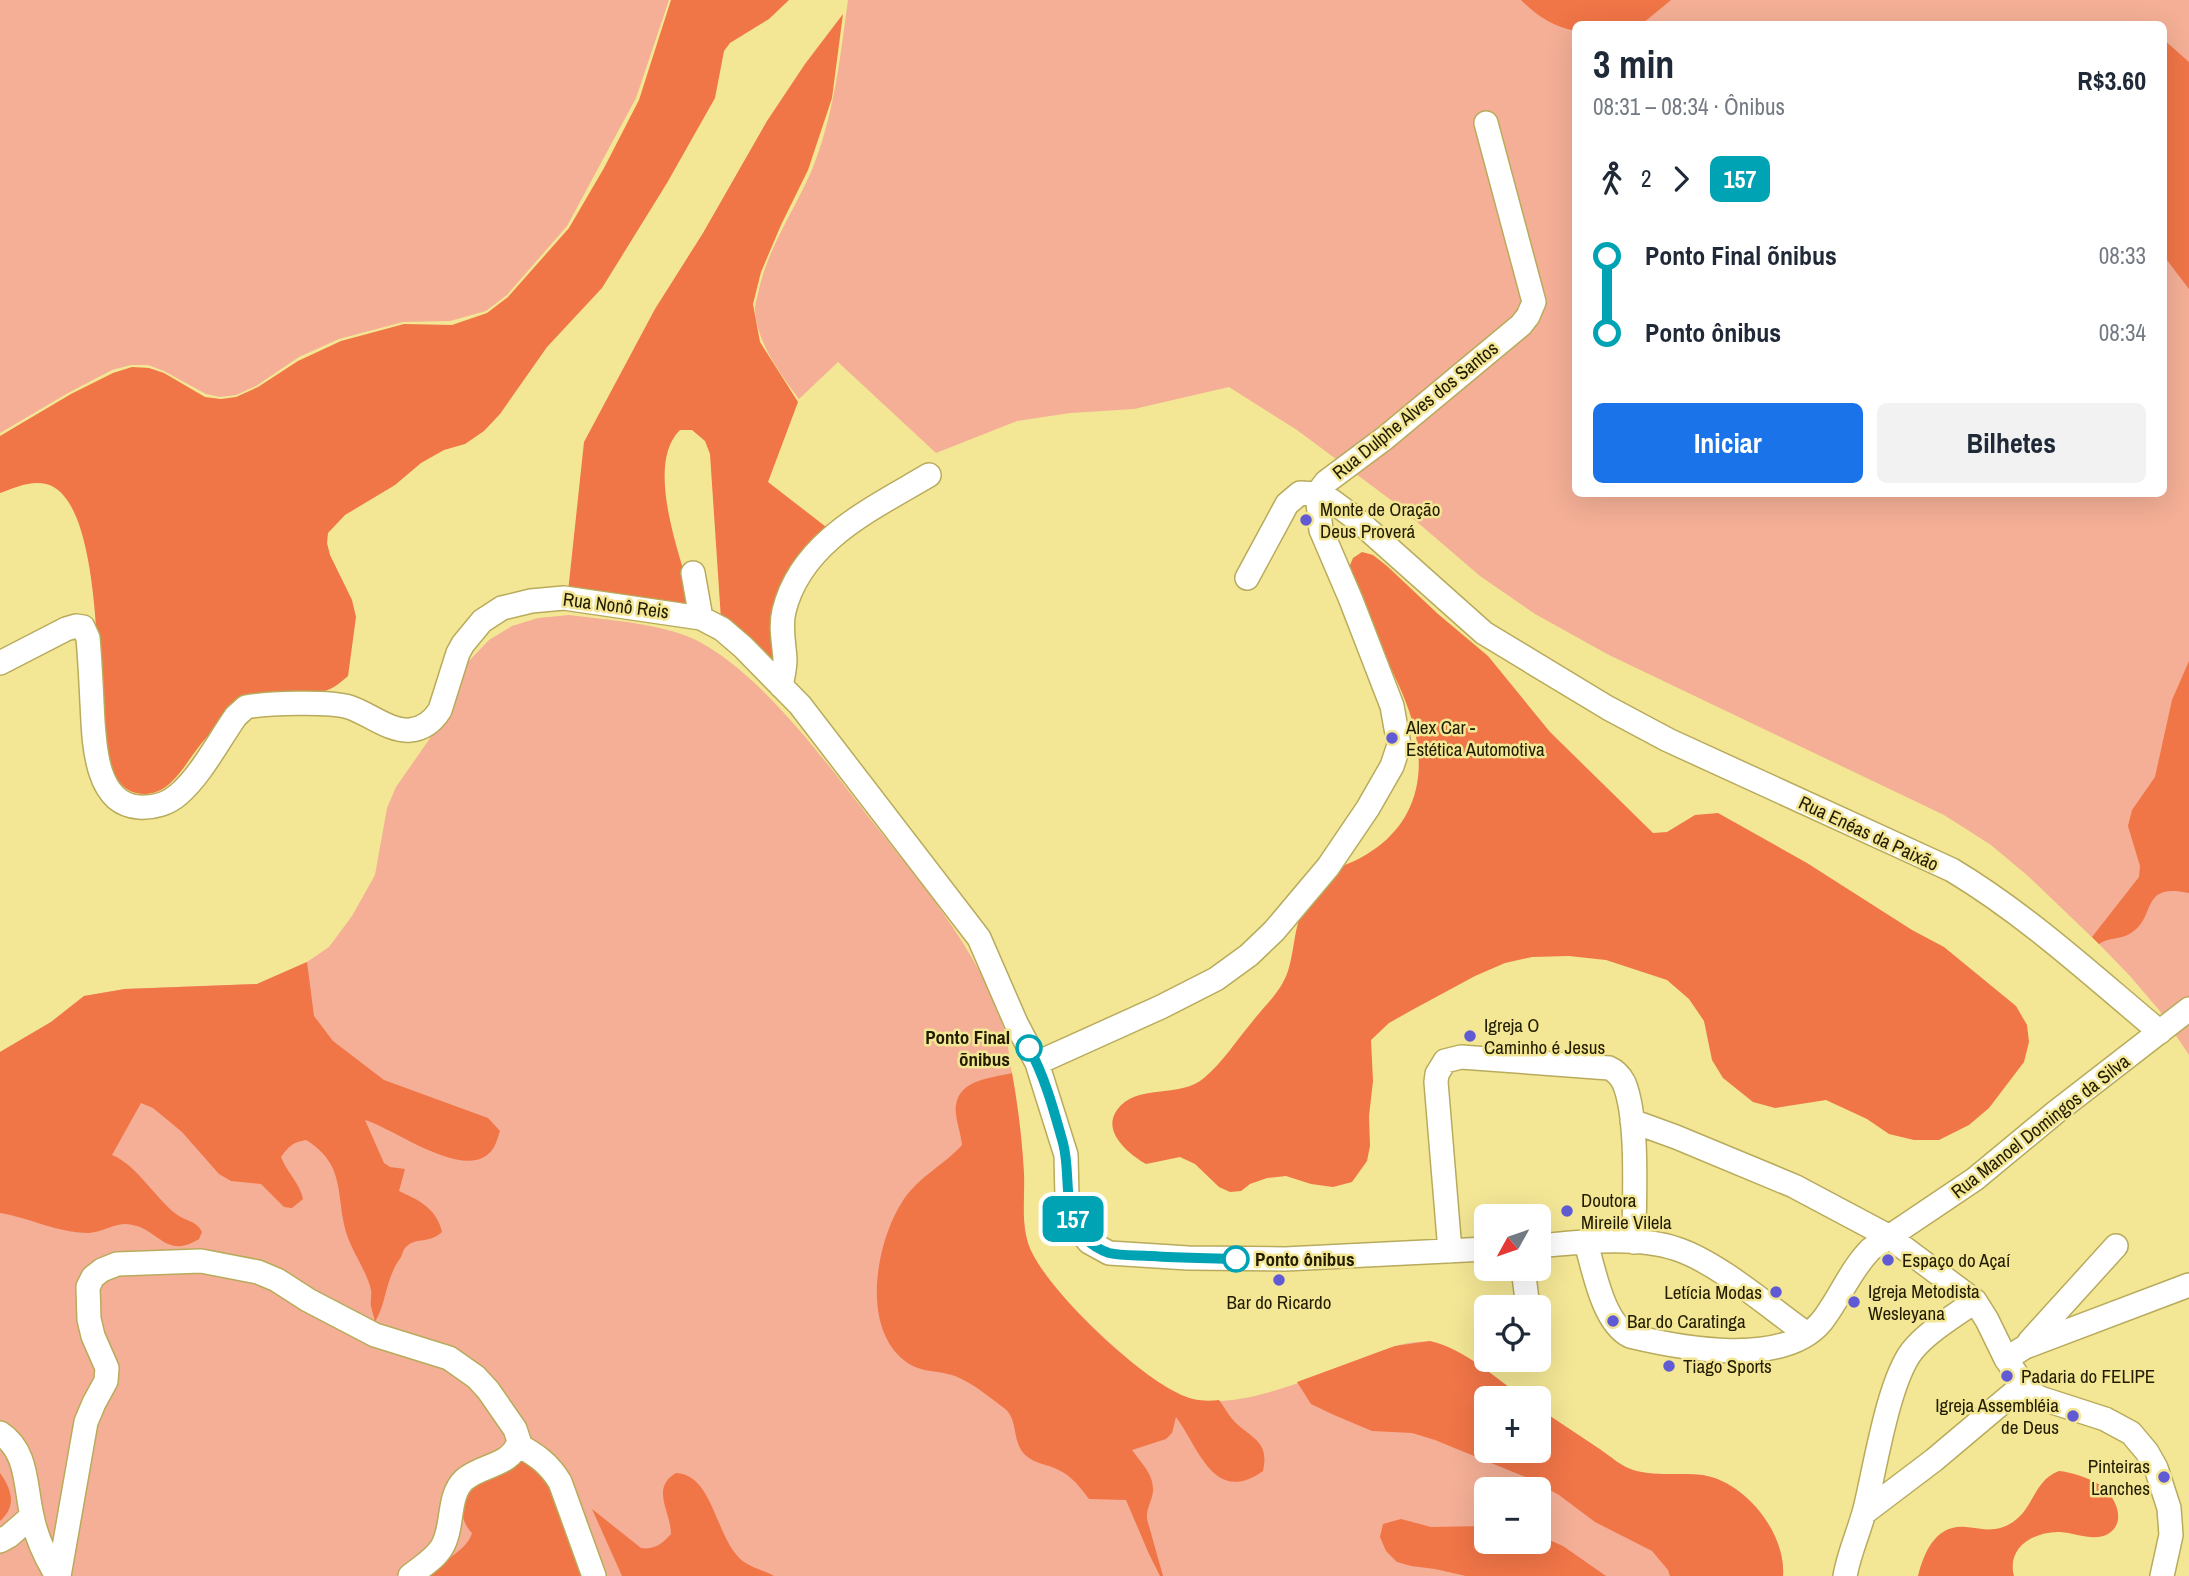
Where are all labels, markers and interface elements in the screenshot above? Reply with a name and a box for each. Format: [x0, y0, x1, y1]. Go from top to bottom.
text: 3 min [1593, 39, 1674, 90]
text: R$3.60 [2077, 63, 2146, 98]
text: 08:31 – 08:34 · Ônibus [1593, 91, 1785, 122]
icon: walk [1593, 160, 1631, 198]
icon: forward [1662, 160, 1700, 198]
text: 2 [1641, 163, 1652, 194]
text: 157 [1724, 163, 1756, 195]
text: Ponto Final õnibus [1645, 238, 1837, 273]
text: 08:33 [2099, 240, 2146, 271]
text: Ponto ônibus [1645, 315, 1781, 350]
text: 08:34 [2099, 317, 2146, 348]
street label: Rua Dulphe Alves dos Santos [1327, 335, 1503, 485]
button: Iniciar [1593, 403, 1863, 483]
button: Bilhetes [1877, 403, 2146, 483]
place label: Monte de Oração Deus Proverá [1320, 496, 1440, 544]
marker: Monte de Oração Deus Proverá [1298, 512, 1314, 528]
street label: Rua Nonô Reis [562, 586, 671, 624]
place label: Alex Car - Estética Automotiva [1405, 714, 1545, 762]
marker: Alex Car - Estética Automotiva [1384, 730, 1400, 746]
street label: Rua Enéas da Paixão [1795, 789, 1943, 877]
place label: Igreja O Caminho é Jesus [1484, 1012, 1605, 1060]
place label: Ponto Final õnibus [925, 1024, 1010, 1072]
marker: Igreja O Caminho é Jesus [1462, 1028, 1478, 1044]
marker: Ponto Final õnibus [1016, 1035, 1042, 1061]
street label: Rua Manoel Domingos da Silva [1945, 1048, 2135, 1204]
place label: Doutora Mireile Vilela [1581, 1187, 1672, 1235]
line badge: 157 [1033, 1196, 1113, 1242]
text: 157 [1057, 1203, 1089, 1235]
marker: Doutora Mireile Vilela [1559, 1203, 1575, 1219]
north arrow [1474, 1204, 1550, 1281]
map controls [1474, 1204, 1551, 1554]
marker: Ponto ônibus [1223, 1246, 1249, 1272]
place label: Ponto ônibus [1255, 1246, 1355, 1272]
place label: Espaço do Açaí [1902, 1247, 2011, 1273]
marker: Espaço do Açaí [1880, 1252, 1896, 1268]
marker: Bar do Ricardo [1271, 1272, 1287, 1288]
place label: Igreja Metodista Wesleyana [1868, 1278, 1980, 1326]
place label: Letícia Modas [1664, 1279, 1762, 1305]
marker: Letícia Modas [1768, 1284, 1784, 1300]
place label: Bar do Ricardo [1227, 1289, 1331, 1315]
marker: Igreja Metodista Wesleyana [1846, 1294, 1862, 1310]
button: locate [1474, 1295, 1551, 1372]
place label: Bar do Caratinga [1627, 1308, 1746, 1334]
marker: Bar do Caratinga [1605, 1313, 1621, 1329]
place label: Tiago Sports [1683, 1353, 1772, 1379]
marker: Tiago Sports [1661, 1358, 1677, 1374]
place label: Padaria do FELIPE [2021, 1363, 2155, 1389]
marker: Padaria do FELIPE [1999, 1368, 2015, 1384]
button: + [1474, 1386, 1551, 1463]
place label: Igreja Assembléia de Deus [1935, 1392, 2059, 1440]
marker: Igreja Assembléia de Deus [2065, 1408, 2081, 1424]
place label: Pinteiras Lanches [2088, 1453, 2150, 1501]
marker: Pinteiras Lanches [2156, 1469, 2172, 1485]
button: − [1474, 1477, 1551, 1554]

